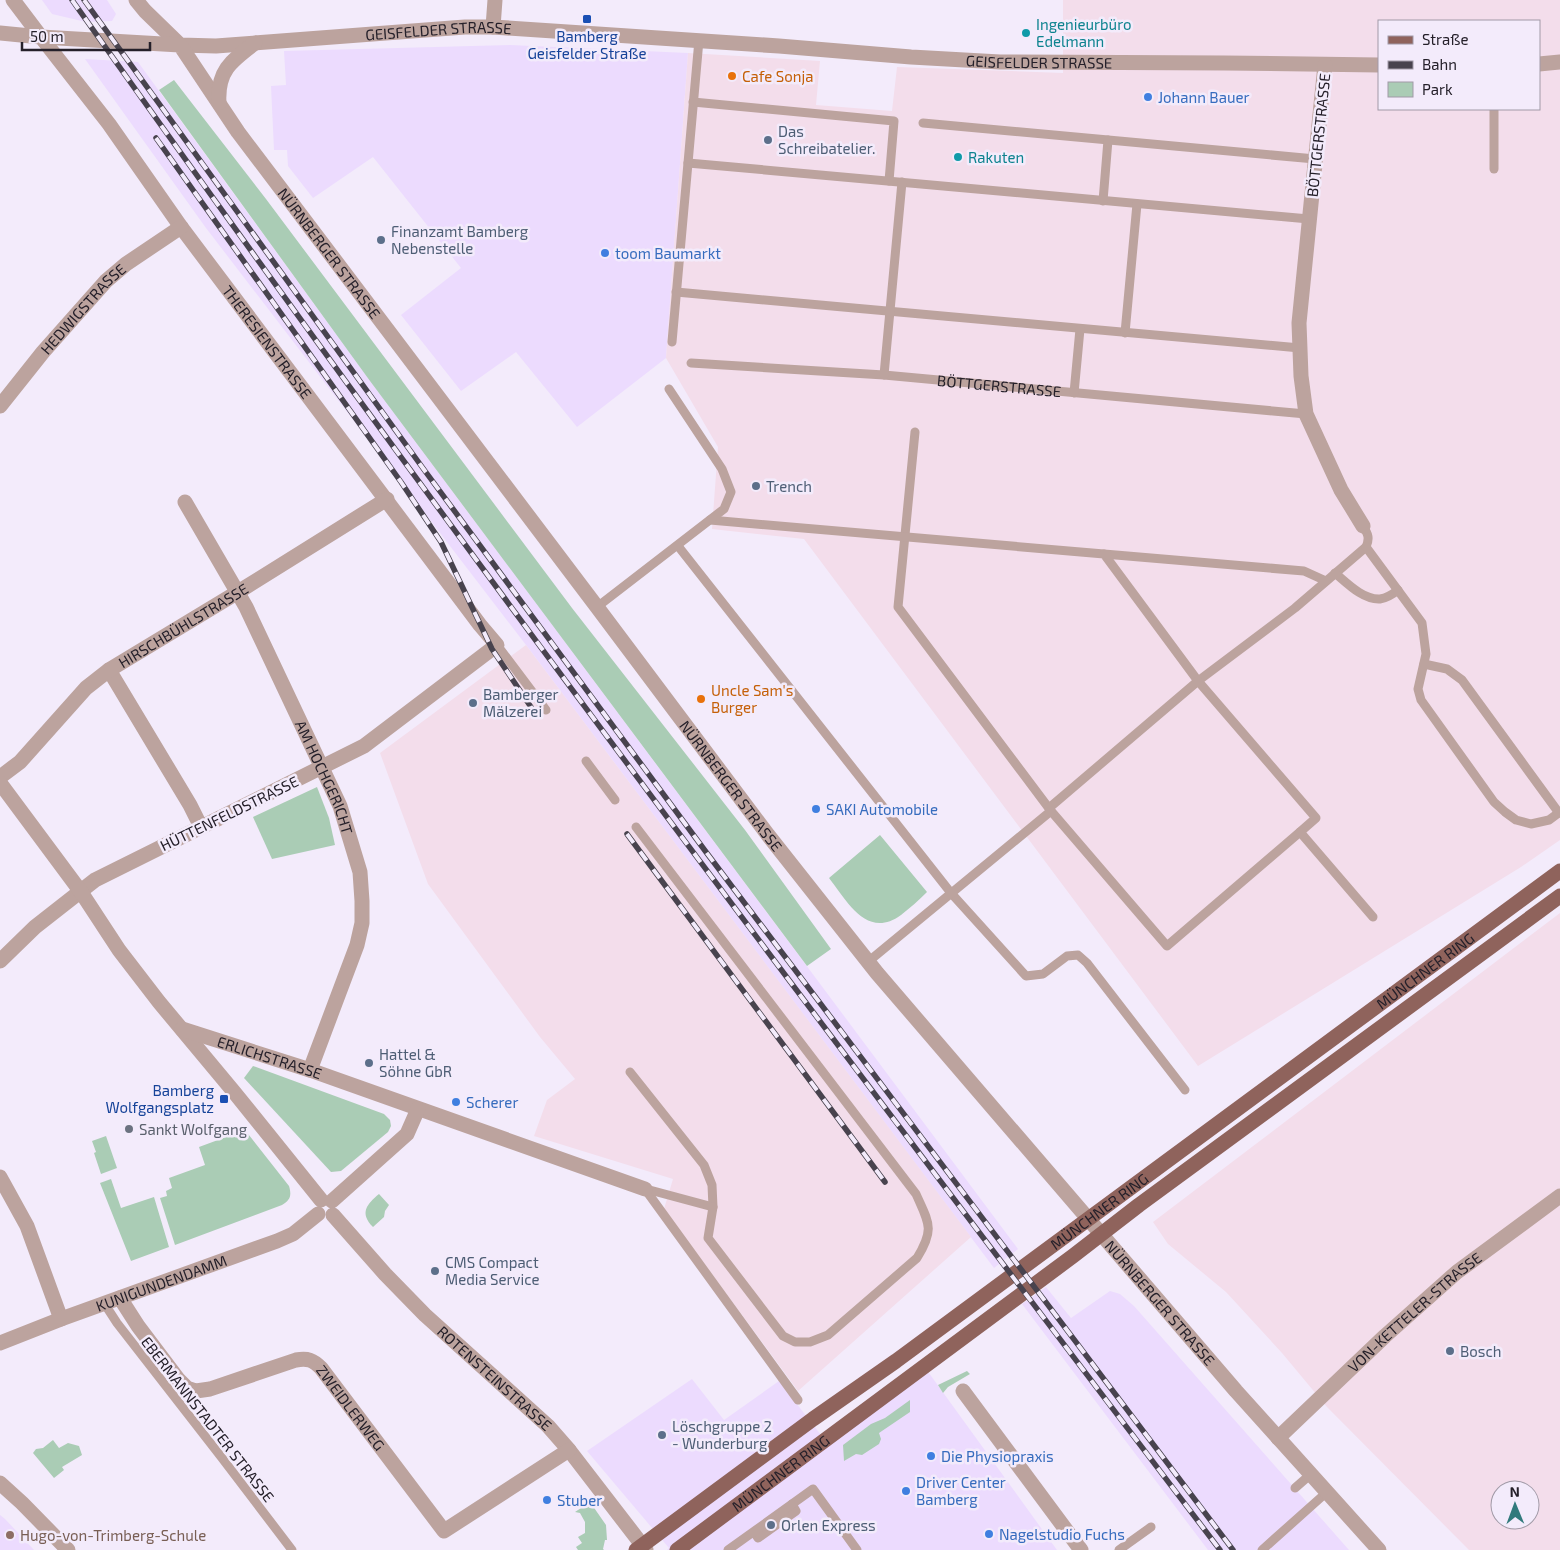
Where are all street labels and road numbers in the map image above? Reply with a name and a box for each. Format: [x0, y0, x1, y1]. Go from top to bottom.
street label: GEISFELDER STRASSE [365, 18, 512, 44]
street label: GEISFELDER STRASSE [965, 51, 1112, 71]
street label: BÖTTGERSTRASSE [1303, 72, 1333, 198]
street label: NÜRNBERGER STRASSE [274, 184, 385, 322]
street label: HEDWIGSTRASSE [37, 260, 129, 358]
street label: THERESIENSTRASSE [219, 282, 316, 402]
street label: BÖTTGERSTRASSE [936, 371, 1062, 400]
street label: HIRSCHBÜHLSTRASSE [115, 579, 251, 671]
street label: AM HOCHGERICHT [292, 717, 357, 837]
street label: NÜRNBERGER STRASSE [676, 717, 786, 855]
street label: HÜTTENFELDSTRASSE [157, 772, 301, 854]
street label: MÜNCHNER RING [1373, 929, 1478, 1013]
street label: ERLICHSTRASSE [215, 1032, 324, 1083]
street label: MÜNCHNER RING [1047, 1169, 1152, 1253]
street label: NÜRNBERGER STRASSE [1102, 1237, 1219, 1369]
street label: VON-KETTELER-STRASSE [1344, 1248, 1485, 1376]
street label: KUNIGUNDENDAMM [93, 1251, 229, 1315]
street label: ROTENSTEINSTRASSE [434, 1322, 556, 1434]
street label: EBERMANNSTADTER STRASSE [138, 1333, 278, 1505]
street label: ZWEIDLERWEG [313, 1361, 389, 1454]
street label: MÜNCHNER RING [728, 1431, 833, 1515]

